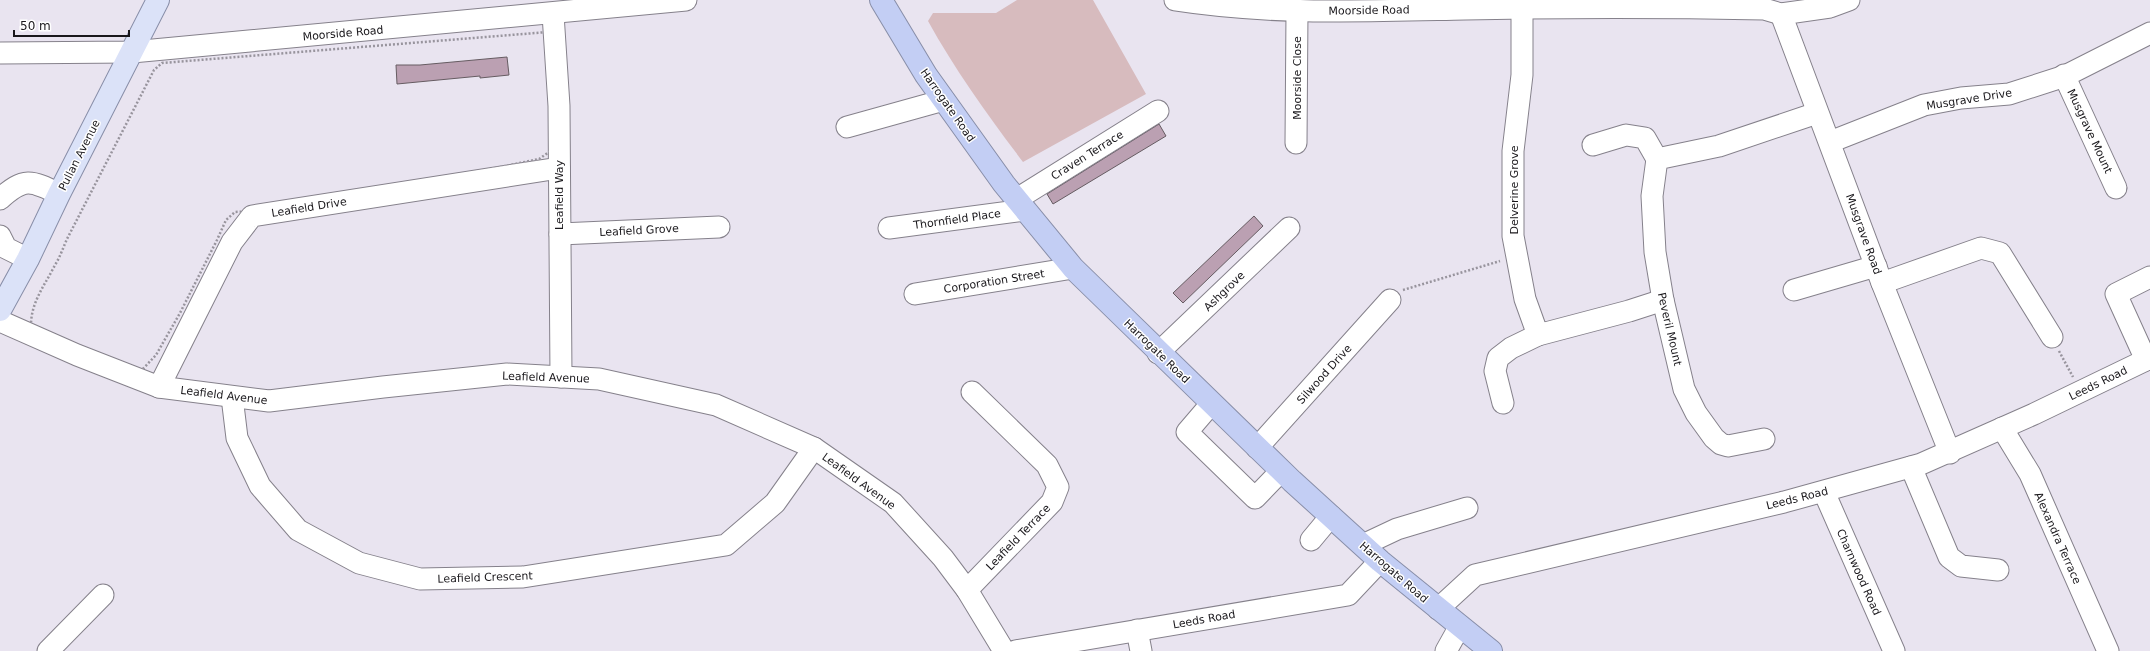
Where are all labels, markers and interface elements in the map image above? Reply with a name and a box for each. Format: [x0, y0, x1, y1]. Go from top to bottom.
street label: Moorside Road [1328, 3, 1410, 18]
scale bar [14, 12, 129, 38]
text: 50 m [20, 19, 51, 33]
street label: Moorside Road [302, 23, 384, 44]
street label: Moorside Close [1291, 36, 1304, 120]
street label: Harrogate Road [918, 66, 978, 144]
street label: Musgrave Drive [1925, 86, 2013, 113]
street label: Musgrave Mount [2064, 87, 2115, 176]
street label: Pullan Avenue [56, 118, 103, 193]
street label: Craven Terrace [1049, 128, 1126, 183]
street label: Delverine Grove [1508, 145, 1521, 235]
street label: Leafield Way [553, 159, 566, 230]
street label: Musgrave Road [1843, 192, 1884, 276]
street label: Leafield Drive [271, 195, 348, 220]
street label: Thornfield Place [912, 207, 1002, 232]
street label: Leafield Grove [599, 222, 679, 239]
street label: Corporation Street [943, 267, 1046, 296]
street label: Ashgrove [1201, 269, 1248, 314]
street label: Peveril Mount [1655, 291, 1684, 368]
street label: Harrogate Road [1121, 317, 1192, 386]
street label: Silwood Drive [1294, 342, 1355, 407]
street label: Leeds Road [2067, 364, 2130, 403]
street label: Leafield Avenue [502, 369, 590, 386]
street label: Leafield Avenue [180, 384, 268, 407]
street label: Leafield Avenue [819, 450, 898, 513]
street label: Leeds Road [1765, 485, 1829, 512]
street label: Alexandra Terrace [2031, 490, 2084, 586]
street label: Leafield Terrace [984, 501, 1053, 573]
street label: Charnwood Road [1834, 527, 1883, 617]
street label: Harrogate Road [1357, 539, 1430, 606]
street label: Leafield Crescent [437, 569, 534, 586]
street label: Leeds Road [1172, 608, 1236, 631]

